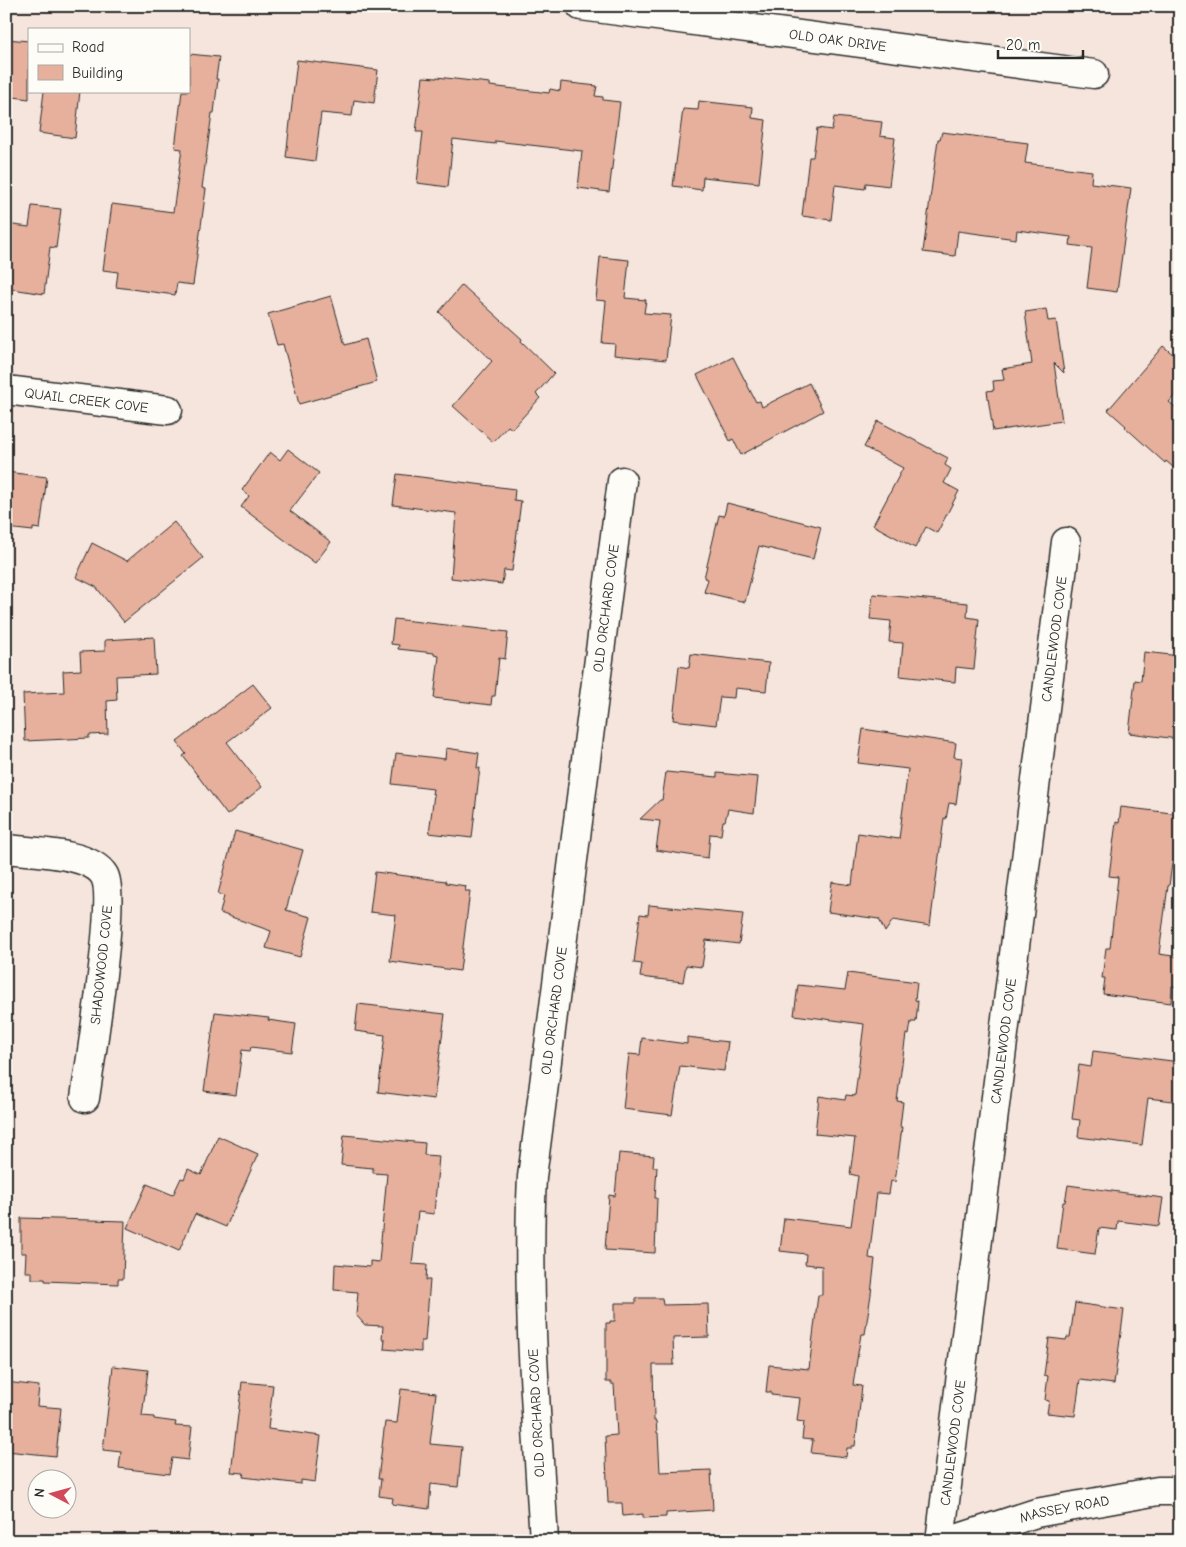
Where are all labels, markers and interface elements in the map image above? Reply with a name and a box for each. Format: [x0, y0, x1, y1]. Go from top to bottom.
street label: OLD OAK DRIVE [788, 26, 887, 55]
legend [28, 28, 190, 92]
scale bar [998, 28, 1084, 60]
text: 20 m [1006, 36, 1040, 54]
text: Road [72, 38, 104, 56]
text: Building [72, 64, 123, 82]
street label: QUAIL CREEK COVE [24, 384, 149, 416]
street label: OLD ORCHARD COVE [589, 543, 623, 673]
street label: CANDLEWOOD COVE [1038, 575, 1071, 703]
street label: SHADOWOOD COVE [87, 905, 116, 1026]
street label: OLD ORCHARD COVE [537, 946, 571, 1076]
street label: CANDLEWOOD COVE [987, 977, 1020, 1105]
street label: OLD ORCHARD COVE [525, 1348, 548, 1478]
street label: CANDLEWOOD COVE [937, 1379, 969, 1507]
north arrow [28, 1470, 78, 1520]
text: N [31, 1487, 48, 1498]
street label: MASSEY ROAD [1017, 1492, 1111, 1527]

